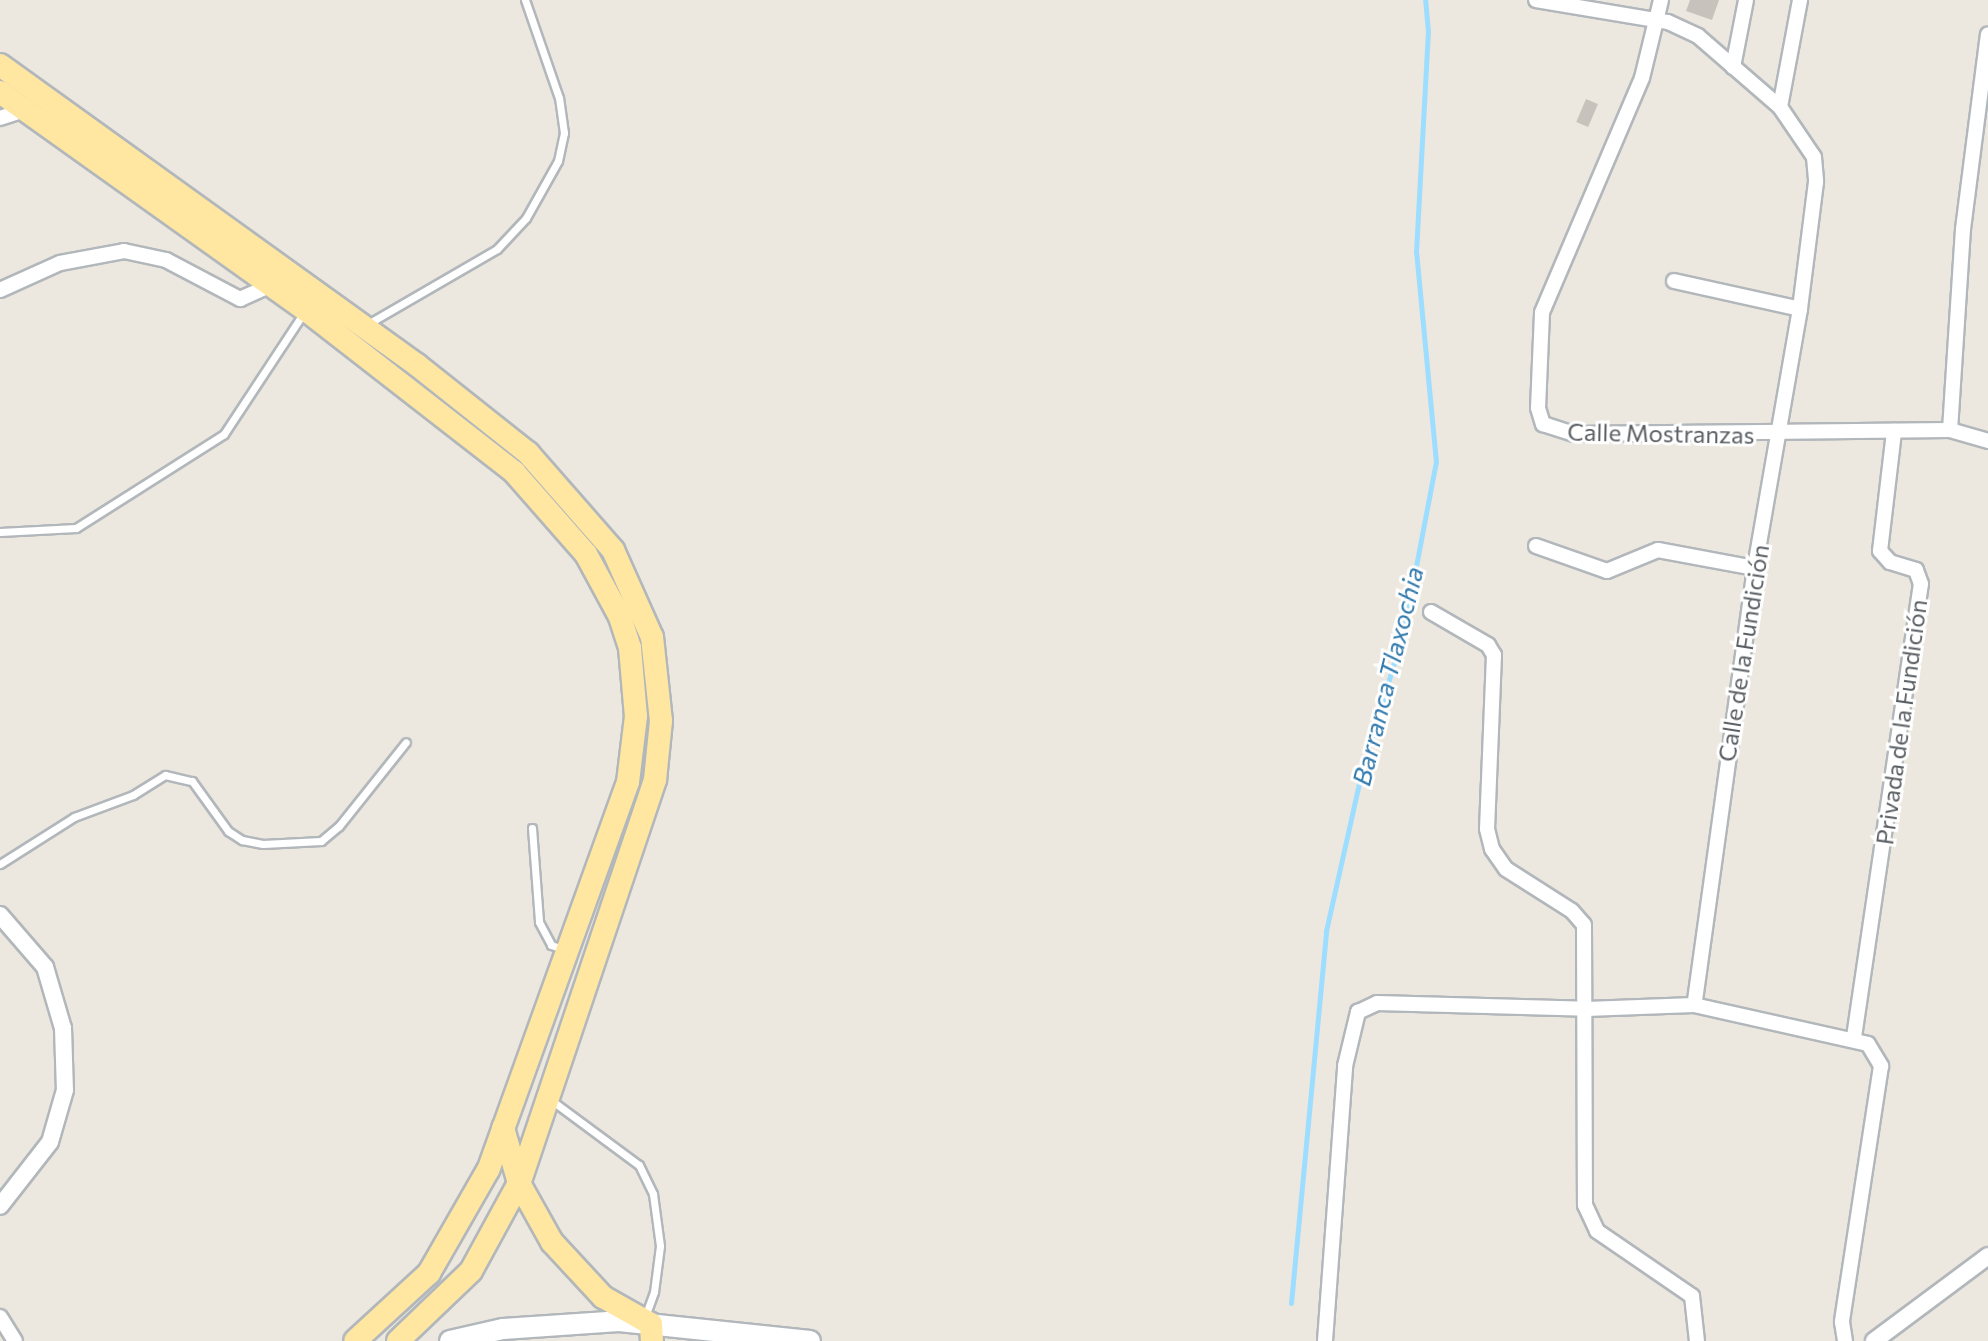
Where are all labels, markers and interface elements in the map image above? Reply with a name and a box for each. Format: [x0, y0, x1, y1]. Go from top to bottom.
street label: Calle Mostranzas [1567, 417, 1755, 449]
street label: Calle de la Fundición [1712, 542, 1774, 764]
water label: Barranca Tlaxochia [1345, 563, 1429, 789]
street label: Privada de la Fundición [1870, 597, 1932, 847]

